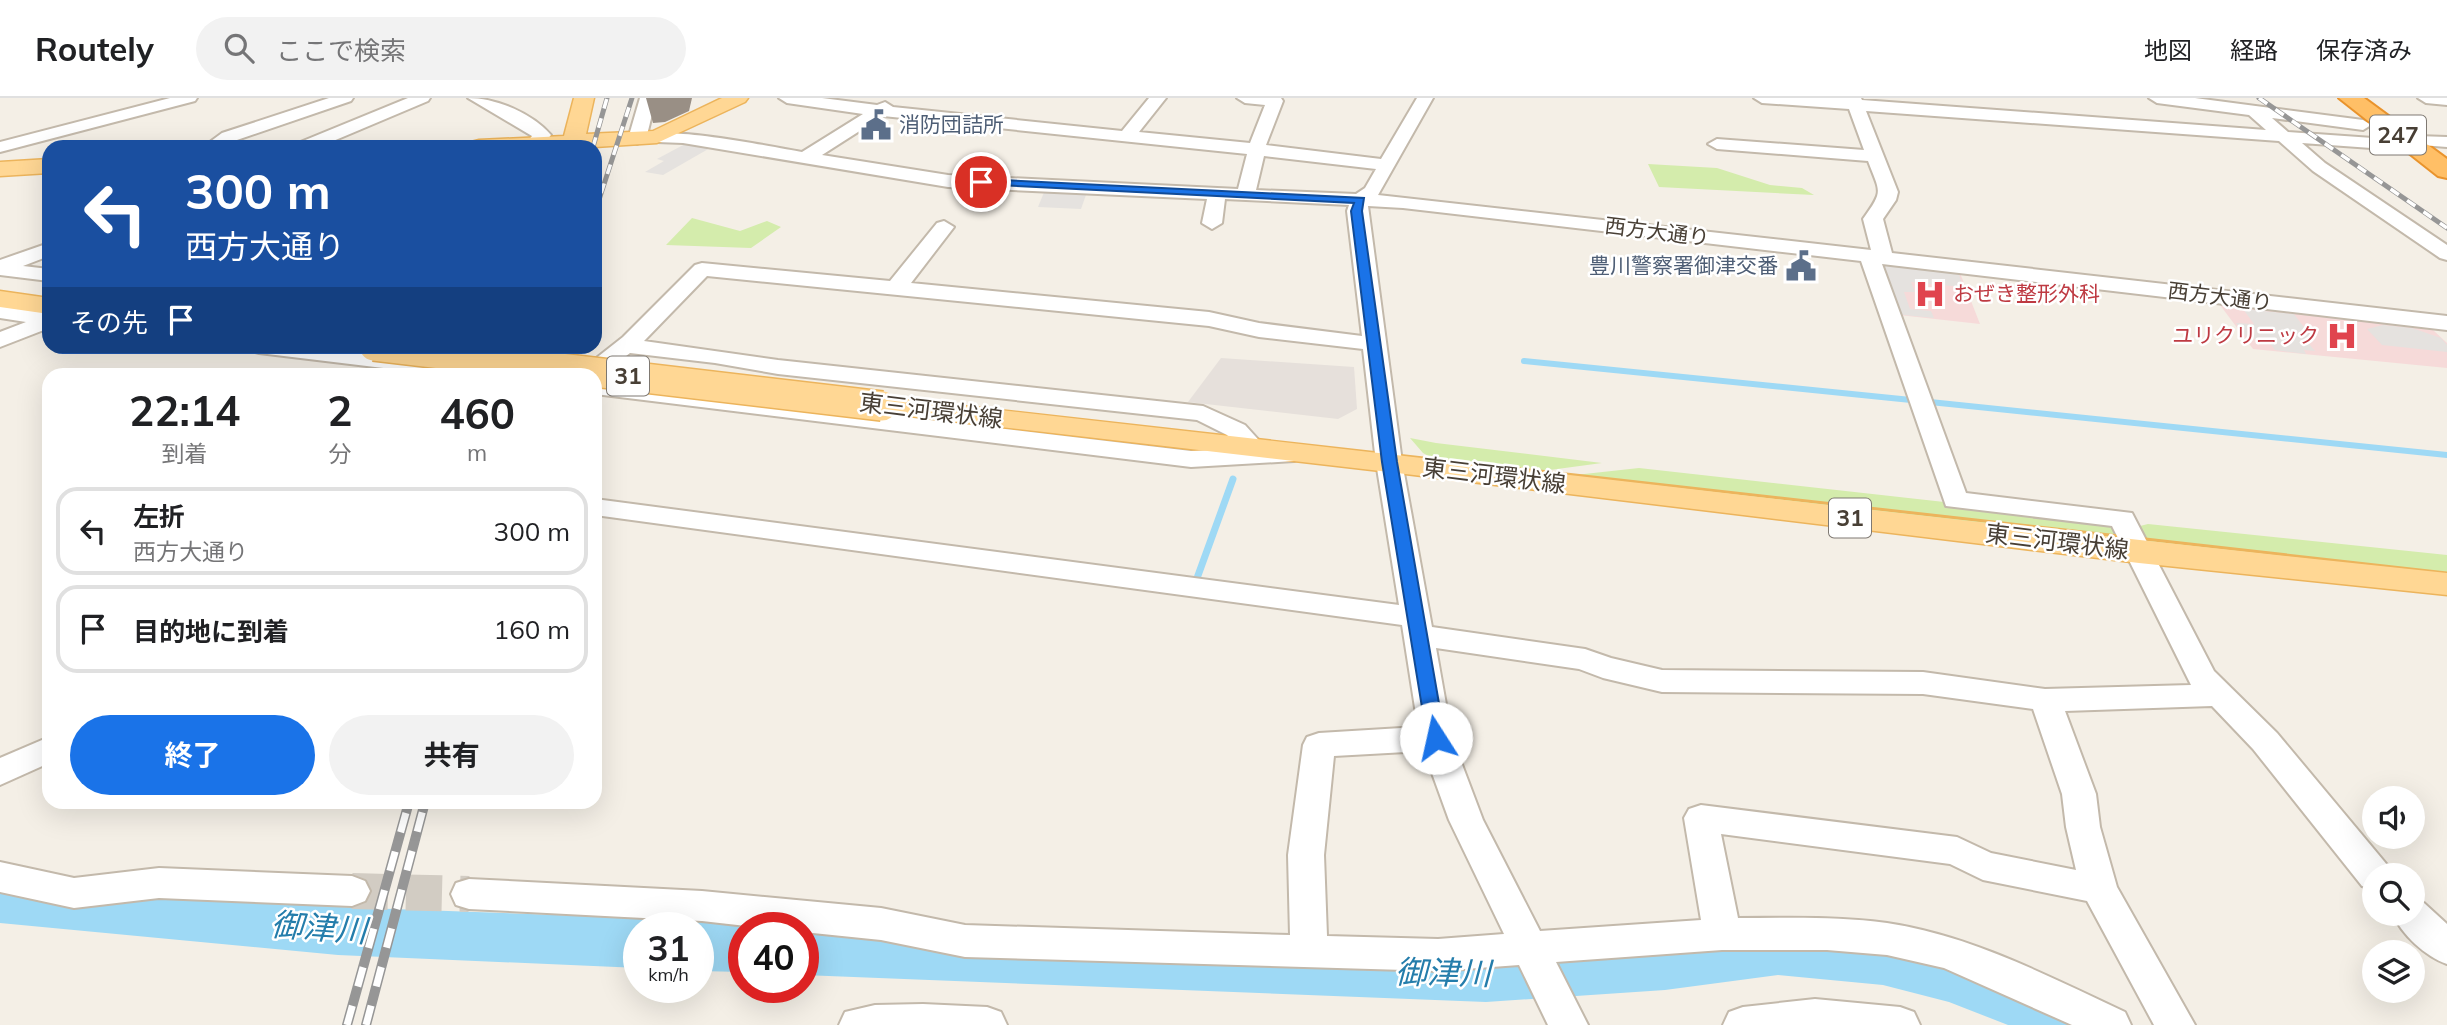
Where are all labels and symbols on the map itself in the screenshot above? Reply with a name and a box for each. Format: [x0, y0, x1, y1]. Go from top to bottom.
public building icon: 消防団詰所 [859, 108, 893, 142]
place label: 消防団詰所 [899, 111, 1004, 137]
road number: 247 [2370, 116, 2426, 154]
pin [951, 152, 1011, 212]
street label: 西方大通り [1603, 212, 1711, 250]
public building icon: 豊川警察署御津交番 [1784, 249, 1818, 283]
place label: 豊川警察署御津交番 [1589, 252, 1778, 278]
hospital icon: おぜき整形外科 [1913, 277, 1947, 311]
street label: 西方大通り [2166, 277, 2274, 315]
place label: おぜき整形外科 [1953, 280, 2100, 306]
hospital icon: ユリクリニック [2325, 319, 2359, 353]
place label: ユリクリニック [2172, 322, 2319, 348]
road number: 31 [607, 356, 649, 396]
street label: 東三河環状線 [858, 386, 1004, 434]
street label: 東三河環状線 [1421, 451, 1567, 499]
road number: 31 [1829, 498, 1871, 538]
street label: 東三河環状線 [1984, 517, 2130, 565]
position arrow [1399, 701, 1473, 775]
water label: 御津川 [270, 904, 371, 951]
speed limit sign: 40 [728, 912, 819, 1003]
water label: 御津川 [1395, 951, 1494, 993]

